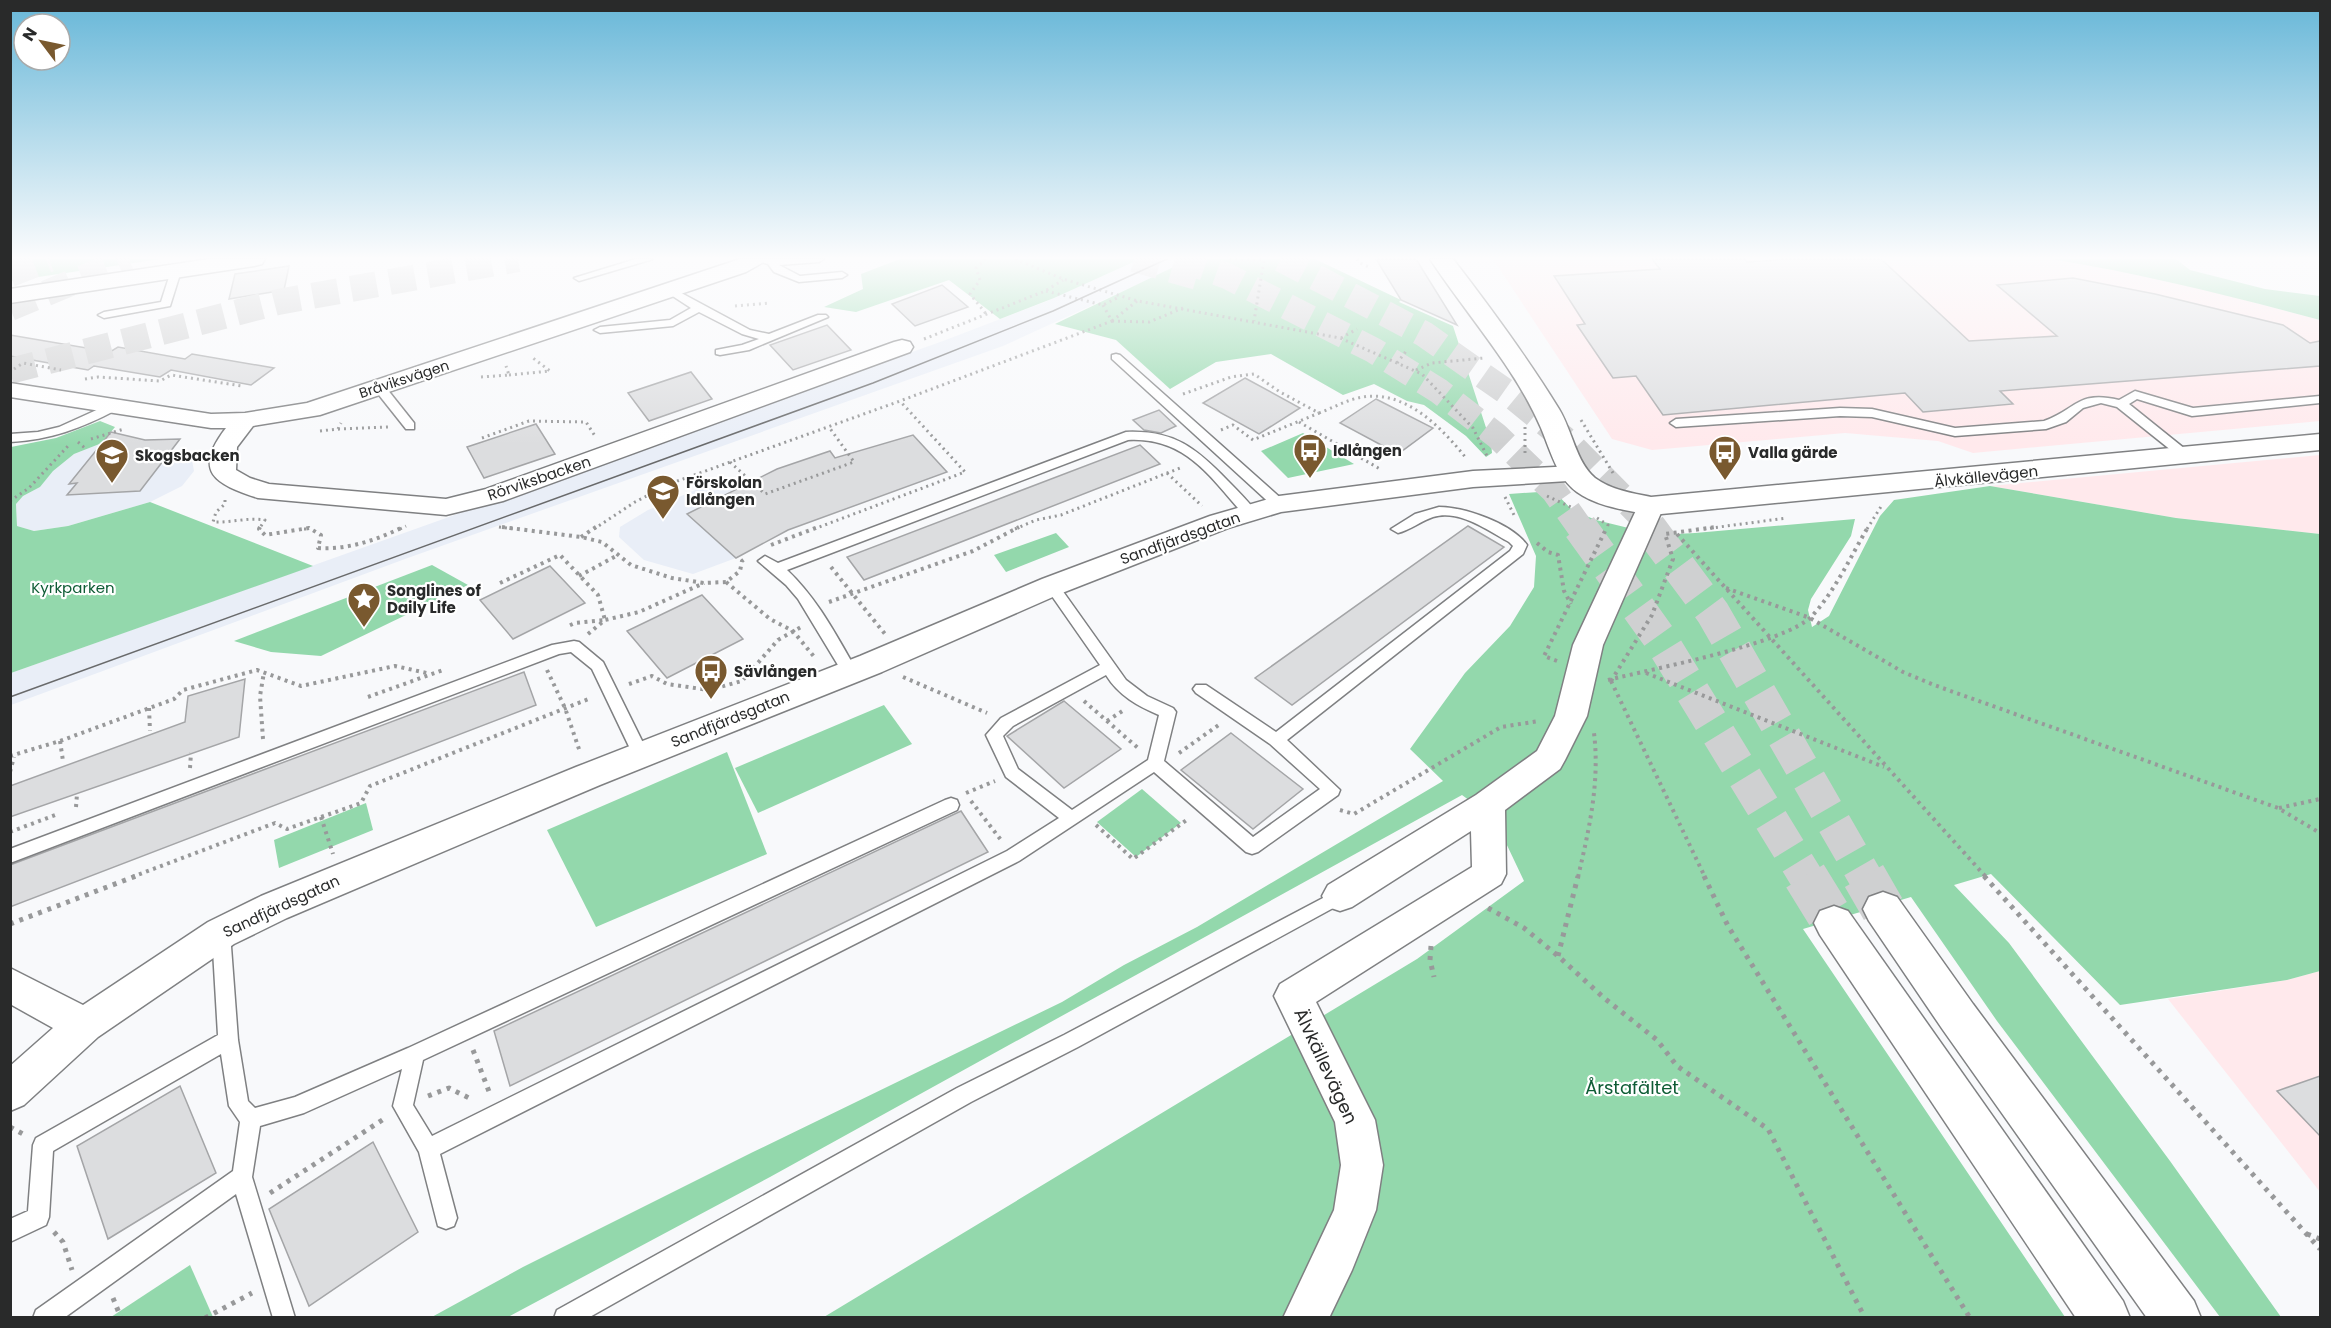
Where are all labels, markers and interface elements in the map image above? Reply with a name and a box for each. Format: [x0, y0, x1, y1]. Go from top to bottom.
north arrow [12, 12, 72, 72]
text: N [17, 23, 43, 46]
street label: Bråviksvägen [356, 355, 452, 403]
bus stop icon: Idlången [1292, 432, 1328, 479]
bus stop icon: Valla gärde [1707, 434, 1743, 481]
school or university icon: Skogsbacken [94, 437, 130, 484]
place label: Idlången [1333, 440, 1402, 461]
place label: Valla gärde [1748, 442, 1838, 463]
place label: Skogsbacken [135, 445, 240, 466]
street label: Rörviksbacken [485, 450, 593, 506]
street label: Älvkällevägen [1933, 460, 2039, 492]
place label: Förskolan Idlången [686, 472, 762, 510]
school or university icon: Förskolan Idlången [645, 473, 681, 520]
street label: Sandfjärdsgatan [1117, 506, 1243, 570]
park label: Kyrkparken [31, 577, 115, 598]
place label: Songlines of Daily Life [387, 580, 481, 618]
place icon: Songlines of Daily Life [346, 581, 382, 628]
bus stop icon: Sävlången [693, 653, 729, 700]
place label: Sävlången [734, 661, 817, 682]
street label: Sandfjärdsgatan [667, 686, 793, 752]
street label: Sandfjärdsgatan [219, 870, 343, 942]
street label: Älvkällevägen [1288, 1004, 1364, 1128]
park label: Årstafältet [1585, 1075, 1679, 1100]

